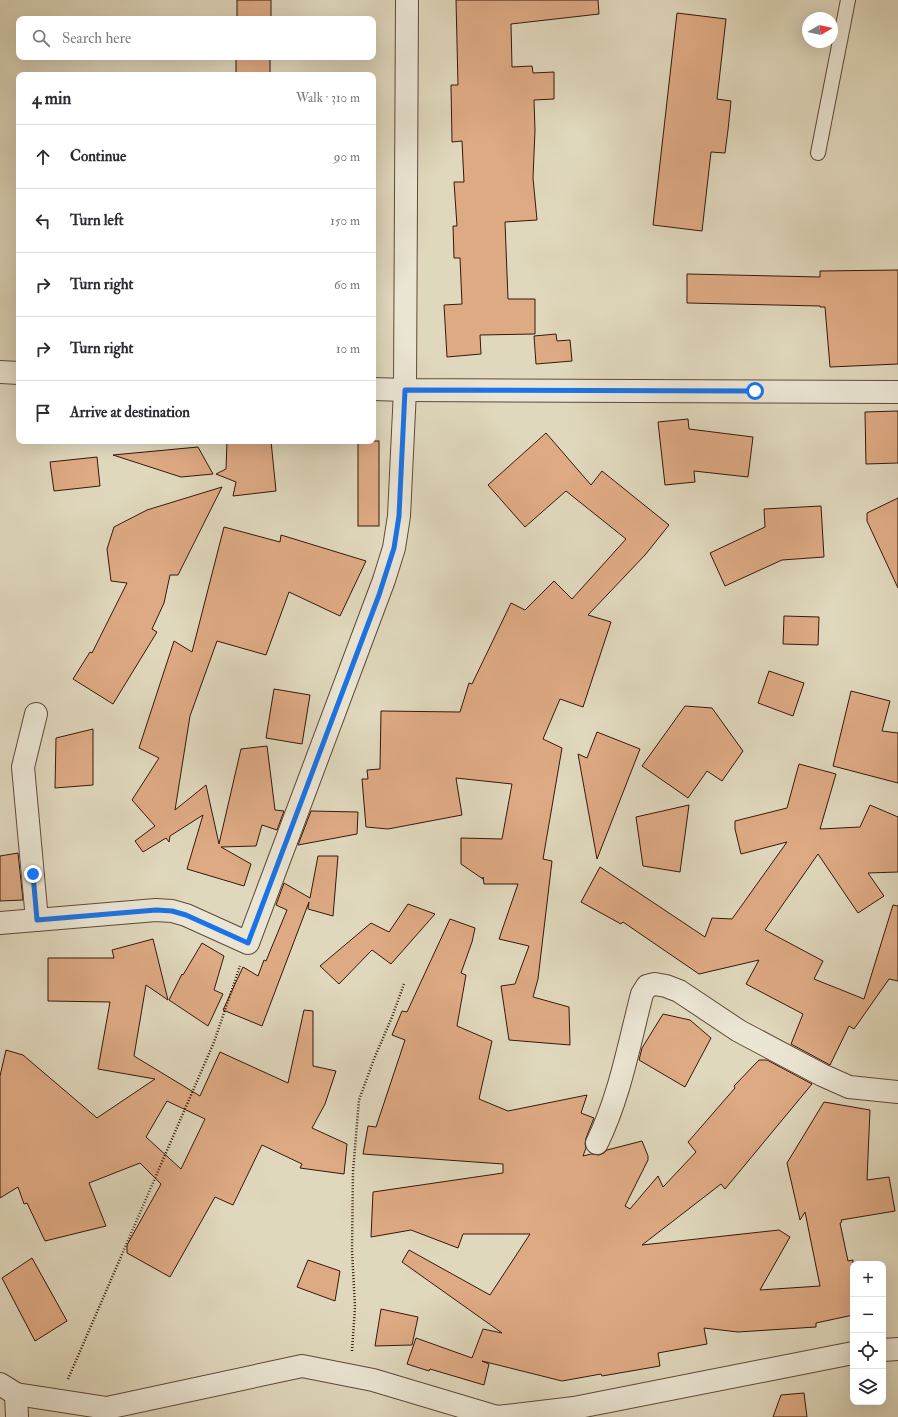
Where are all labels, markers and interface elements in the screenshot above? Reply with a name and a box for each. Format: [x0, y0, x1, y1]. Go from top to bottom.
north arrow [802, 12, 838, 48]
search box [16, 16, 376, 60]
icon: search [30, 27, 52, 49]
text: Search here [62, 29, 131, 48]
text: 4 min [32, 88, 71, 109]
text: Walk · 310 m [296, 90, 360, 106]
icon: ahead [32, 146, 54, 168]
text: Continue [70, 147, 126, 166]
text: 90 m [334, 149, 360, 165]
icon: left [32, 210, 54, 232]
text: Turn left [70, 211, 124, 230]
text: 150 m [330, 213, 360, 229]
icon: right [32, 274, 54, 296]
text: Turn right [70, 275, 133, 294]
text: 60 m [334, 277, 360, 293]
icon: right [32, 338, 54, 360]
text: Turn right [70, 339, 133, 358]
text: 10 m [336, 341, 360, 357]
route start [746, 382, 764, 400]
icon: arrive [32, 402, 54, 424]
text: Arrive at destination [70, 403, 190, 422]
route end [24, 865, 42, 883]
map controls [850, 1261, 886, 1405]
button: + [850, 1261, 886, 1297]
button: − [850, 1297, 886, 1333]
button: locate [850, 1333, 886, 1369]
button: layers [850, 1369, 886, 1405]

